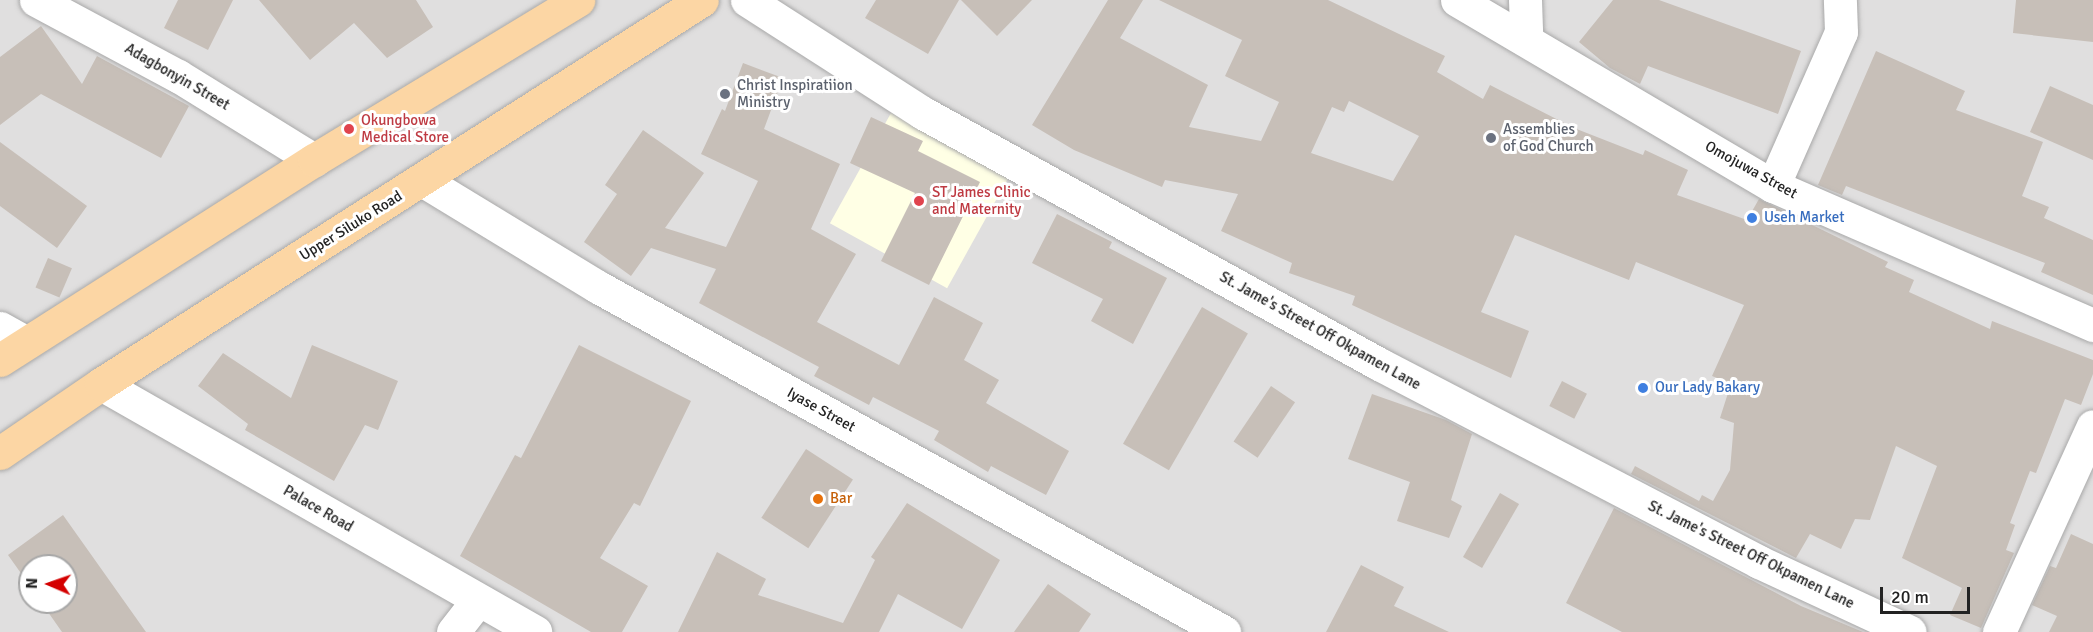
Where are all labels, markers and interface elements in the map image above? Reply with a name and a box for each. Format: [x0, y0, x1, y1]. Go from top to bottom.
street label: Adagbonyin Street [121, 40, 233, 114]
place label: Christ Inspiratiion Ministry [737, 76, 853, 111]
marker: Christ Inspiratiion Ministry [718, 87, 732, 101]
place label: Okungbowa Medical Store [361, 111, 449, 146]
place label: Assemblies of God Church [1503, 120, 1594, 155]
marker: Okungbowa Medical Store [342, 122, 356, 136]
marker: Assemblies of God Church [1484, 131, 1498, 145]
street label: Omojuwa Street [1702, 137, 1800, 203]
place label: ST James Clinic and Maternity [932, 183, 1031, 218]
street label: Upper Siluko Road [296, 187, 406, 265]
marker: ST James Clinic and Maternity [910, 192, 928, 210]
place label: Useh Market [1764, 209, 1844, 227]
marker: Useh Market [1745, 211, 1759, 225]
street label: St. Jame's Street Off Okpamen Lane [1216, 268, 1424, 394]
place label: Our Lady Bakary [1655, 379, 1760, 397]
marker: Our Lady Bakary [1636, 381, 1650, 395]
street label: Iyase Street [784, 384, 858, 436]
street label: Palace Road [280, 482, 356, 536]
place label: Bar [830, 490, 852, 508]
marker: Bar [811, 492, 825, 506]
street label: St. Jame's Street Off Okpamen Lane [1645, 497, 1857, 613]
north arrow [18, 554, 78, 614]
scale bar [1883, 575, 1973, 613]
text: N [22, 578, 42, 589]
text: 20 m [1891, 586, 1929, 608]

